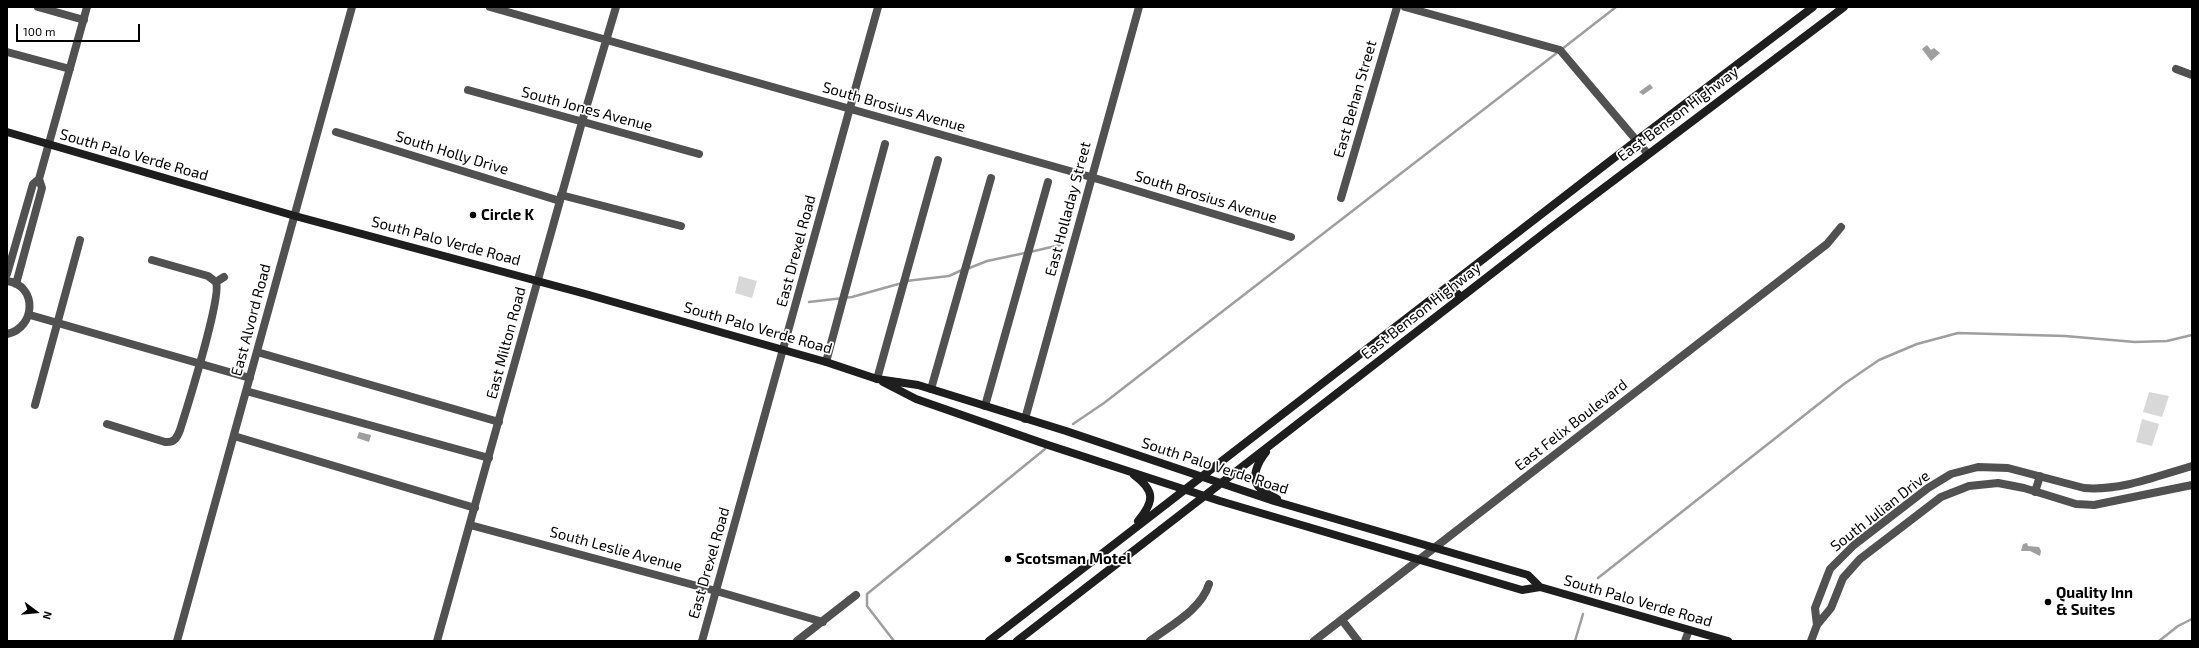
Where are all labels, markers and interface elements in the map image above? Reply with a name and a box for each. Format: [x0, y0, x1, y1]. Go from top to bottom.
scale bar [18, 16, 142, 42]
text: 100 m [23, 24, 55, 38]
street label: East Behan Street [1330, 38, 1380, 160]
street label: East Benson Highway [1614, 63, 1742, 165]
street label: South Brosius Avenue [820, 78, 968, 136]
street label: South Jones Avenue [520, 83, 654, 135]
street label: South Palo Verde Road [58, 125, 210, 185]
street label: South Holly Drive [393, 127, 511, 179]
street label: East Holladay Street [1041, 140, 1095, 278]
street label: South Brosius Avenue [1133, 167, 1279, 227]
street label: East Drexel Road [772, 193, 820, 309]
place label: Circle K [481, 206, 534, 224]
marker: Circle K [468, 210, 478, 220]
street label: South Palo Verde Road [369, 212, 523, 270]
street label: East Benson Highway [1358, 259, 1484, 363]
street label: East Alvord Road [227, 262, 275, 378]
street label: East Milton Road [482, 285, 530, 401]
street label: South Palo Verde Road [682, 298, 834, 358]
street label: East Felix Boulevard [1511, 375, 1631, 475]
street label: South Palo Verde Road [1139, 434, 1291, 498]
street label: South Julian Drive [1827, 467, 1933, 555]
street label: East Drexel Road [684, 505, 734, 621]
street label: South Leslie Avenue [548, 523, 684, 575]
place label: Scotsman Motel [1016, 550, 1131, 568]
marker: Scotsman Motel [1003, 554, 1013, 564]
street label: South Palo Verde Road [1562, 571, 1714, 631]
place label: Quality Inn & Suites [2056, 584, 2133, 619]
north arrow [16, 592, 56, 632]
marker: Quality Inn & Suites [2043, 597, 2053, 607]
text: N [41, 610, 55, 621]

